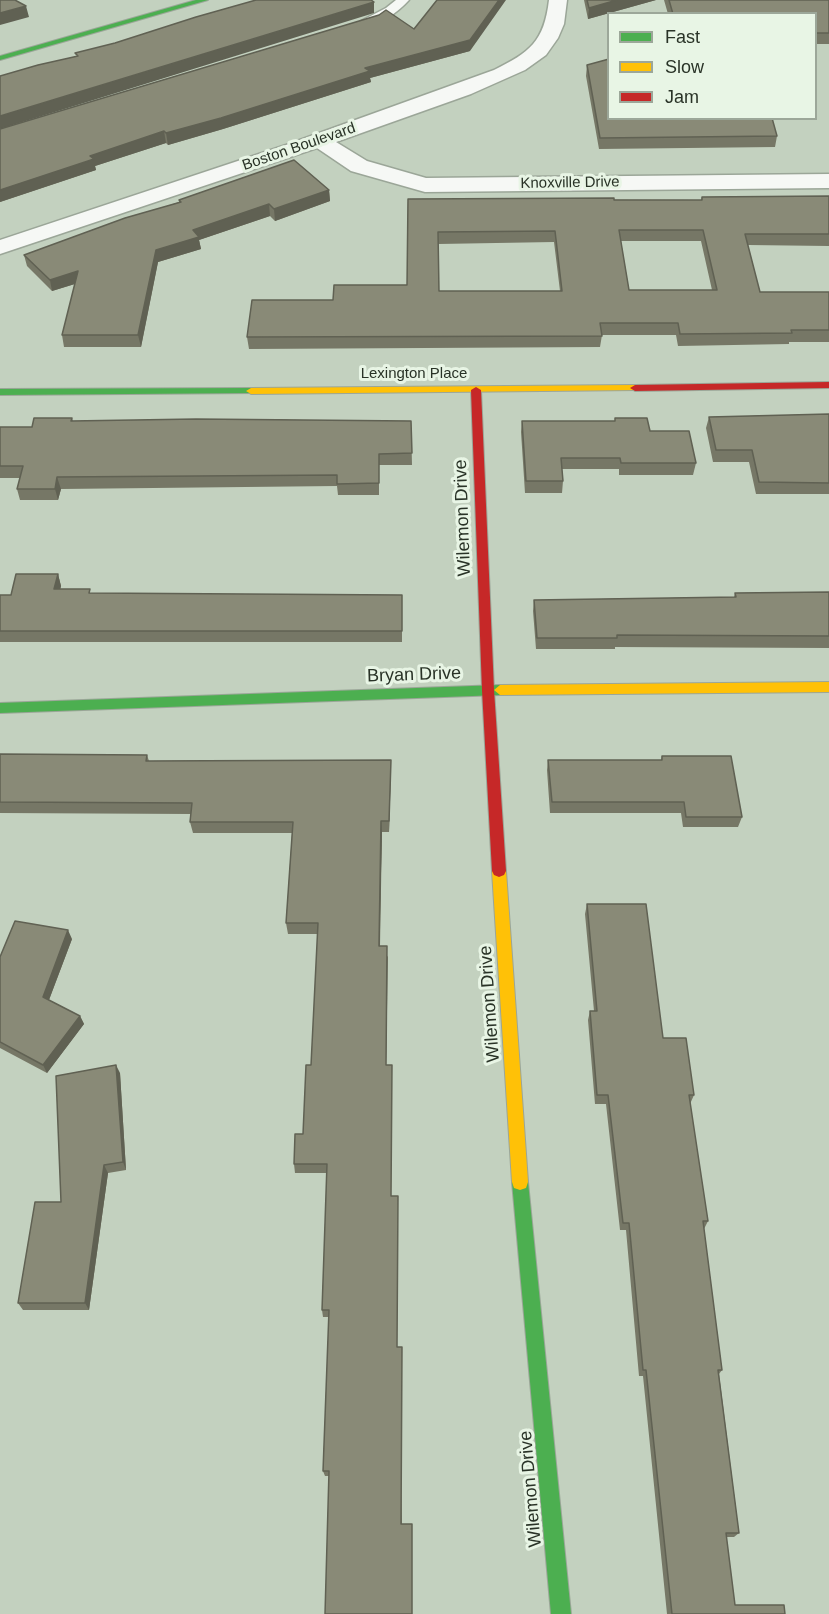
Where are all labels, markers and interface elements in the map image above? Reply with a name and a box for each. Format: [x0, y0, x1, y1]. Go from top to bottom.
legend [607, 12, 817, 120]
text: Fast [665, 27, 700, 47]
text: Slow [665, 57, 704, 77]
text: Jam [665, 87, 699, 107]
street label: Boston Boulevard [240, 119, 358, 175]
street label: Knoxville Drive [520, 173, 620, 193]
street label: Lexington Place [361, 365, 467, 383]
street label: Wilemon Drive [450, 459, 476, 577]
street label: Bryan Drive [367, 663, 461, 687]
street label: Wilemon Drive [475, 945, 505, 1063]
street label: Wilemon Drive [515, 1430, 547, 1548]

